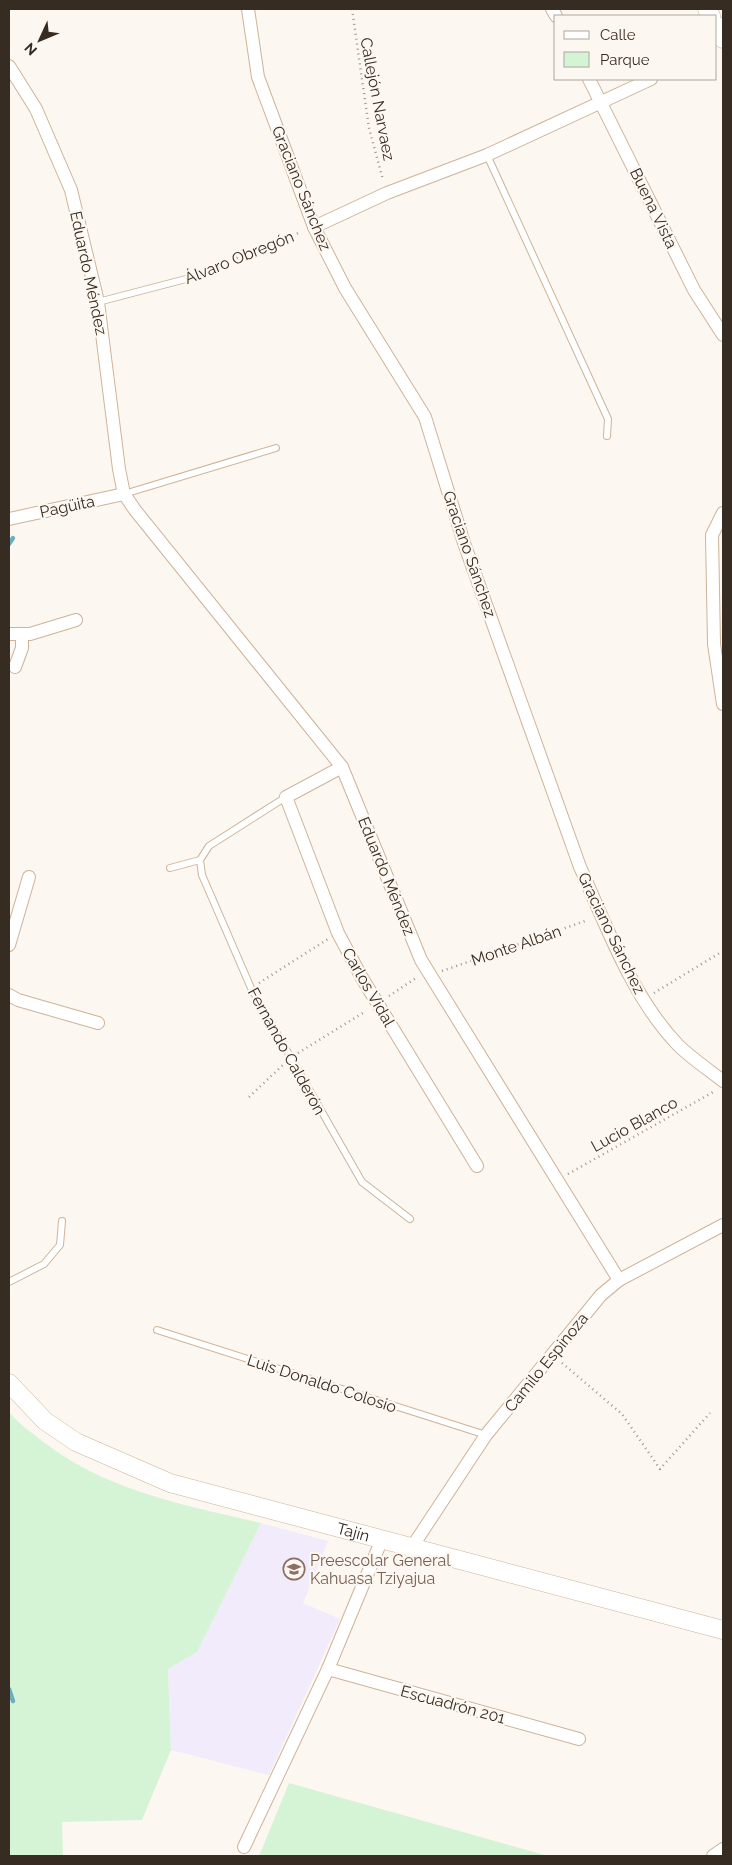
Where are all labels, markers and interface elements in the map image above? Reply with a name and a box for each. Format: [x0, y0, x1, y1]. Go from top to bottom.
north arrow [15, 15, 65, 65]
legend [554, 15, 717, 80]
text: Calle [600, 26, 636, 44]
street label: Callejón Narvaez [356, 36, 399, 162]
text: N [21, 40, 40, 58]
text: Parque [600, 51, 650, 69]
street label: Graciano Sánchez [268, 123, 335, 253]
street label: Buena Vista [626, 165, 681, 252]
street label: Eduardo Méndez [66, 209, 111, 337]
street label: Álvaro Obregón [181, 226, 297, 288]
street label: Graciano Sánchez [439, 488, 500, 620]
street label: Pagüita [38, 491, 96, 522]
street label: Eduardo Méndez [354, 814, 419, 938]
street label: Graciano Sánchez [574, 869, 649, 997]
street label: Monte Albán [469, 921, 564, 970]
street label: Carlos Vidal [338, 944, 399, 1031]
street label: Fernando Calderón [244, 984, 329, 1118]
street label: Lucio Blanco [588, 1093, 681, 1156]
street label: Camilo Espinoza [501, 1309, 592, 1416]
street label: Luis Donaldo Colosio [245, 1350, 399, 1417]
street label: Tajín [335, 1519, 372, 1546]
place label: Preescolar General Kahuasa Tziyajua [310, 1551, 451, 1588]
school or university icon: Preescolar General Kahuasa Tziyajua [282, 1557, 306, 1581]
street label: Escuadrón 201 [398, 1681, 507, 1728]

